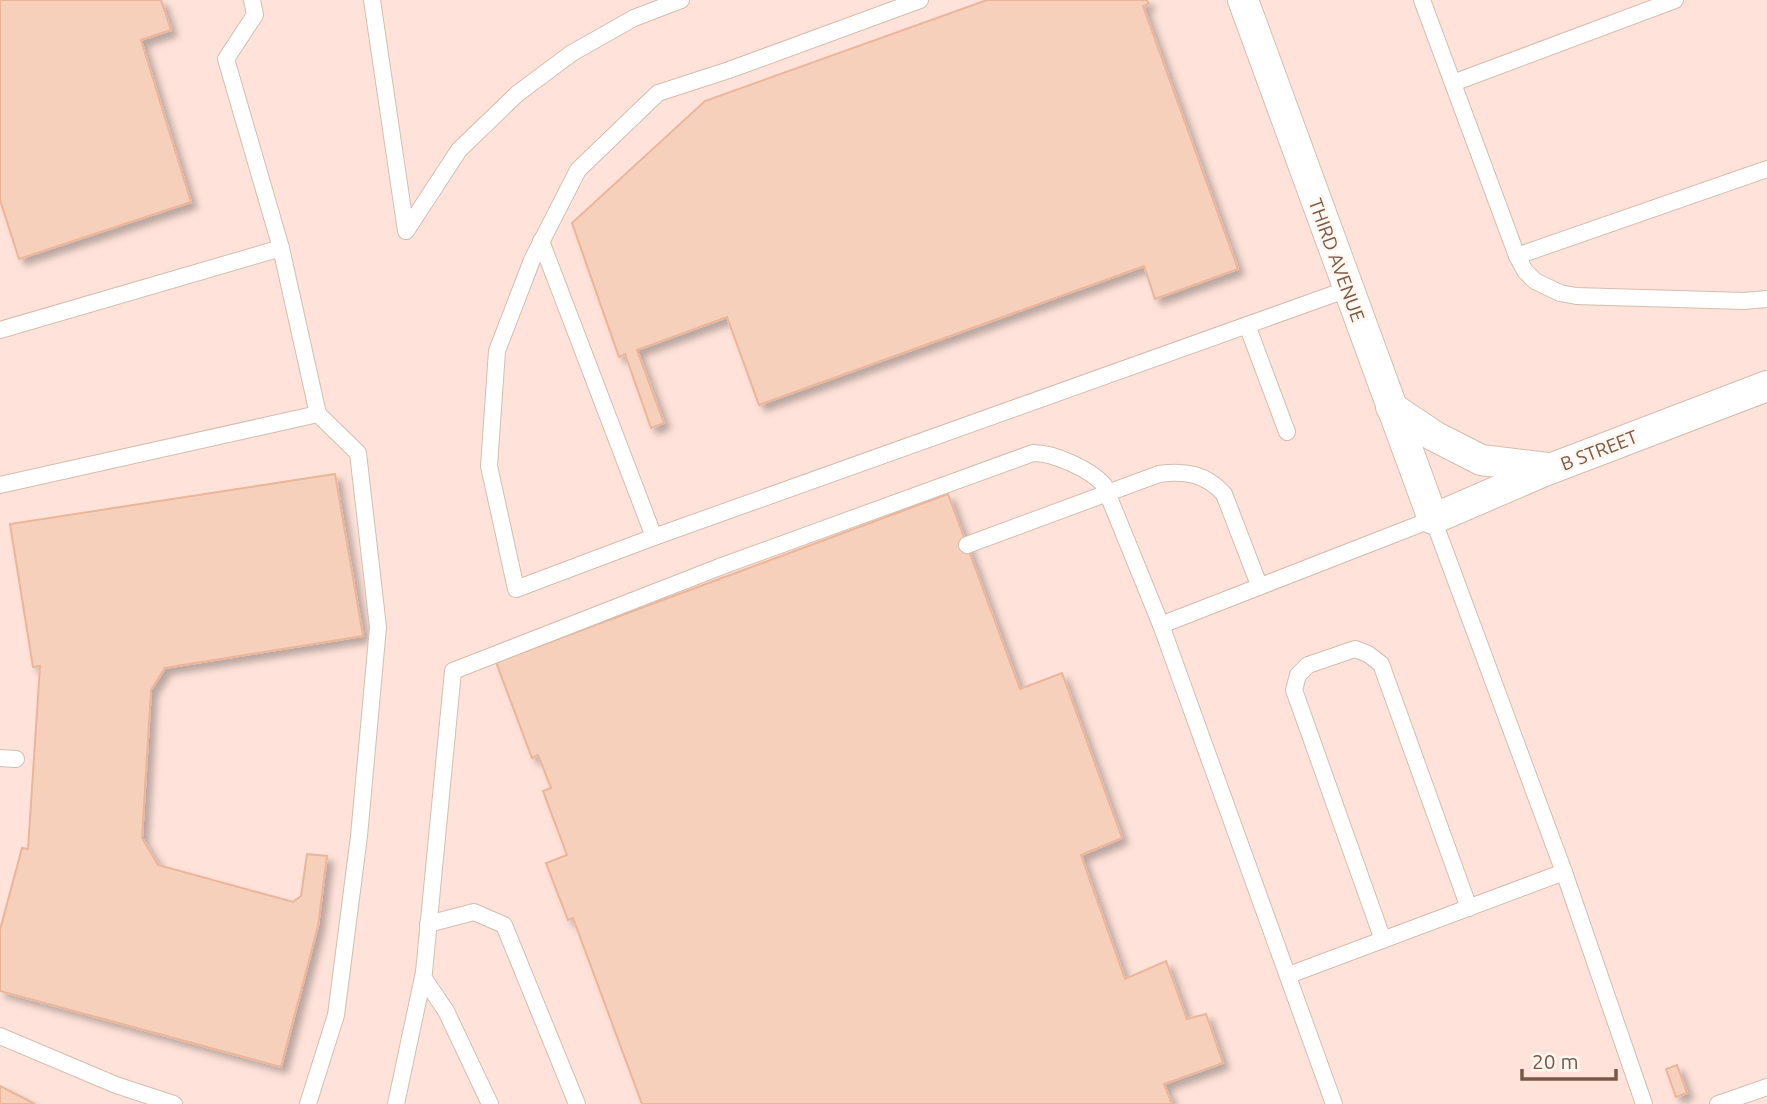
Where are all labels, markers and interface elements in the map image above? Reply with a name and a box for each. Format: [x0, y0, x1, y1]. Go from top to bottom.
street label: THIRD AVENUE [1305, 195, 1369, 325]
street label: B STREET [1557, 425, 1641, 475]
scale bar [1522, 1038, 1616, 1082]
text: 20 m [1532, 1049, 1579, 1073]

